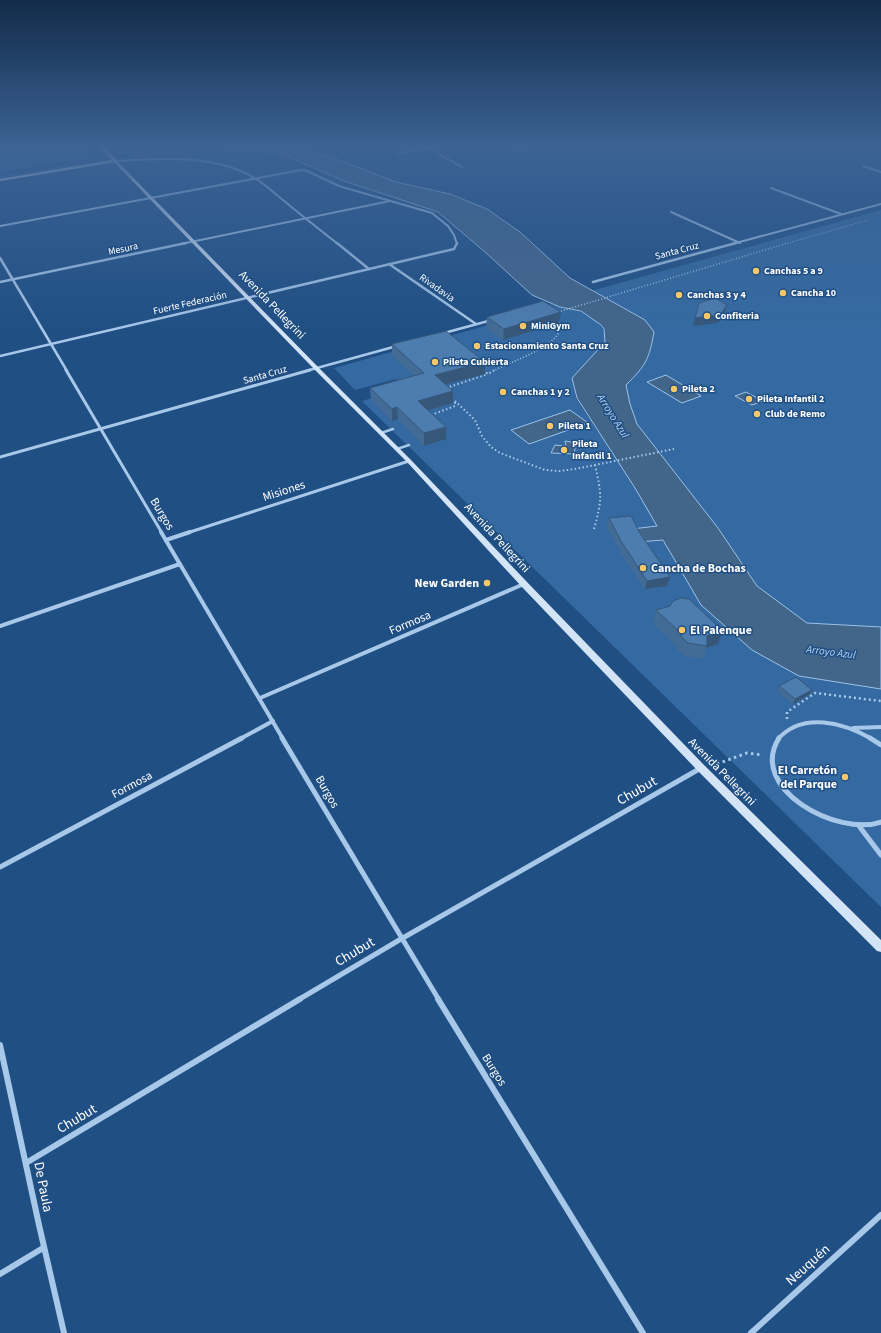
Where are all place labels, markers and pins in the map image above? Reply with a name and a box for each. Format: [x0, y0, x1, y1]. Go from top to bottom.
place label: Canchas 5 a 9 [764, 264, 823, 278]
marker: Canchas 5 a 9 [751, 266, 761, 276]
place label: Cancha 10 [791, 286, 836, 300]
place label: Canchas 3 y 4 [687, 288, 746, 302]
marker: Cancha 10 [778, 288, 788, 298]
marker: Canchas 3 y 4 [674, 290, 684, 300]
place label: Confiteria [715, 309, 759, 323]
marker: Confiteria [702, 311, 712, 321]
place label: MiniGym [531, 319, 570, 333]
marker: MiniGym [518, 321, 528, 331]
place label: Estacionamiento Santa Cruz [485, 339, 609, 353]
marker: Estacionamiento Santa Cruz [472, 341, 482, 351]
place label: Pileta Cubierta [443, 355, 509, 369]
marker: Pileta Cubierta [430, 357, 440, 367]
place label: Pileta 2 [682, 382, 715, 396]
marker: Pileta 2 [669, 384, 679, 394]
place label: Canchas 1 y 2 [511, 385, 570, 399]
marker: Canchas 1 y 2 [498, 387, 508, 397]
place label: Pileta Infantil 2 [757, 392, 824, 406]
marker: Pileta Infantil 2 [744, 394, 754, 404]
place label: Club de Remo [765, 407, 826, 421]
marker: Club de Remo [752, 409, 762, 419]
place label: Pileta 1 [558, 419, 591, 433]
marker: Pileta 1 [545, 421, 555, 431]
place label: Pileta Infantil 1 [572, 437, 612, 463]
marker: Pileta Infantil 1 [559, 445, 569, 455]
place label: Cancha de Bochas [651, 560, 746, 577]
marker: Cancha de Bochas [638, 563, 648, 573]
place label: New Garden [415, 575, 479, 592]
marker: New Garden [482, 578, 492, 588]
place label: El Palenque [690, 622, 752, 639]
marker: El Palenque [677, 625, 687, 635]
place label: El Carretón del Parque [778, 762, 837, 793]
marker: El Carretón del Parque [840, 772, 850, 782]

